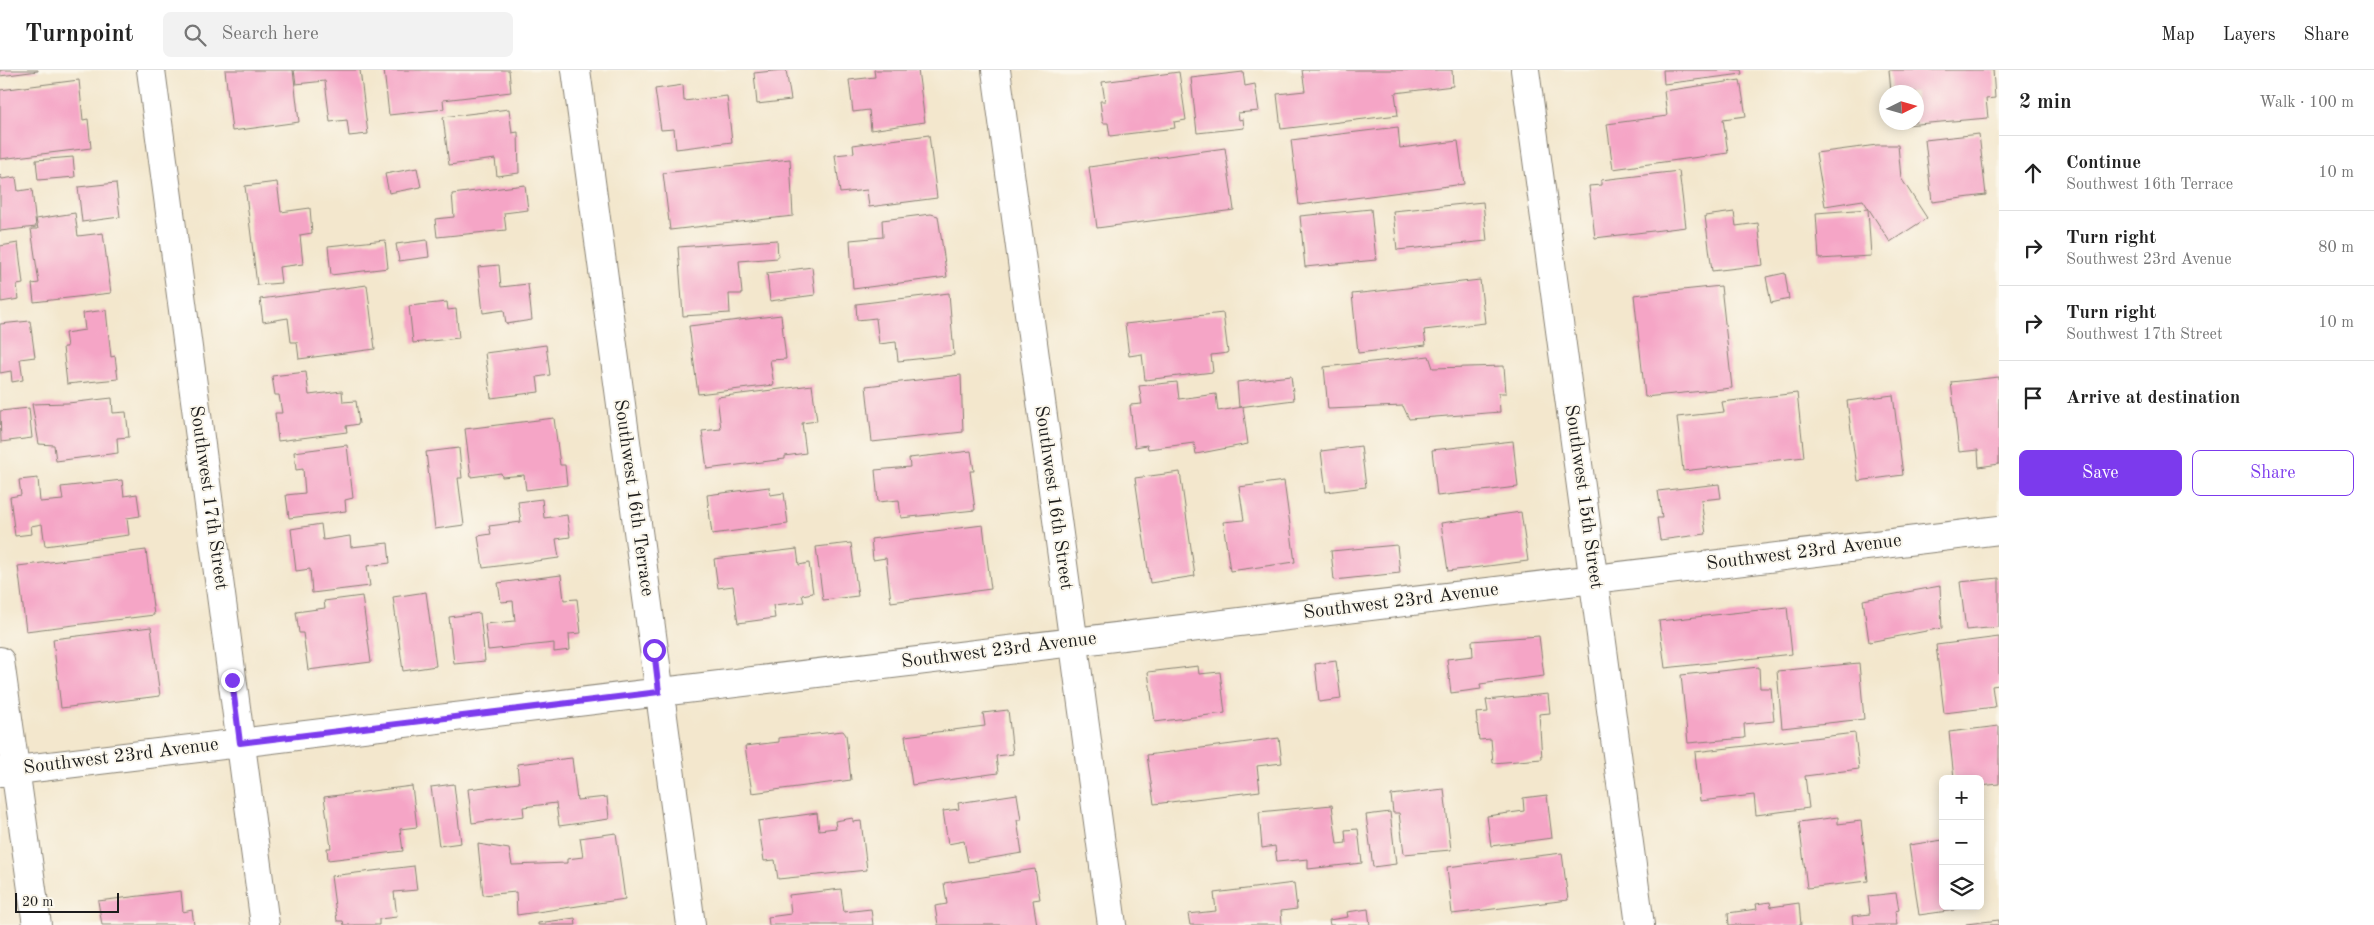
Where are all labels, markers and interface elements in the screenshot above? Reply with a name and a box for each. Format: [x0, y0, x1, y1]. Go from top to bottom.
search box [163, 12, 513, 57]
icon: search [181, 21, 209, 49]
text: Turnpoint [25, 23, 133, 47]
text: Search here [221, 25, 319, 44]
text: Map [2161, 26, 2195, 44]
text: Layers [2223, 26, 2275, 44]
text: Share [2303, 26, 2349, 44]
north arrow [1879, 85, 1924, 130]
text: 2 min [2019, 92, 2072, 113]
text: Walk · 100 m [2259, 95, 2354, 111]
text: Continue [2066, 154, 2141, 173]
icon: ahead [2019, 159, 2047, 187]
text: 10 m [2318, 165, 2354, 181]
text: Southwest 16th Terrace [2066, 177, 2233, 193]
text: Turn right [2066, 229, 2156, 248]
icon: right [2019, 234, 2047, 262]
text: 80 m [2318, 240, 2354, 256]
text: Southwest 23rd Avenue [2066, 252, 2232, 268]
text: Turn right [2066, 304, 2156, 323]
icon: right [2019, 309, 2047, 337]
text: 10 m [2318, 315, 2354, 331]
text: Southwest 17th Street [2066, 327, 2222, 343]
icon: arrive [2019, 384, 2047, 412]
text: Arrive at destination [2066, 389, 2240, 408]
street label: Southwest 16th Terrace [610, 398, 656, 598]
street label: Southwest 15th Street [1561, 404, 1605, 590]
street label: Southwest 17th Street [186, 405, 230, 591]
street label: Southwest 16th Street [1031, 405, 1075, 591]
button: Save [2019, 450, 2182, 496]
button: Share [2192, 450, 2354, 496]
street label: Southwest 23rd Avenue [1705, 532, 1903, 574]
street label: Southwest 23rd Avenue [1302, 581, 1500, 623]
street label: Southwest 23rd Avenue [900, 630, 1098, 672]
route start [643, 639, 666, 662]
route end [221, 669, 244, 692]
street label: Southwest 23rd Avenue [22, 736, 220, 778]
map controls [1939, 775, 1984, 910]
button: + [1939, 775, 1984, 820]
button: − [1939, 820, 1984, 865]
button: layers [1939, 865, 1984, 910]
scale bar [15, 890, 119, 913]
text: 20 m [22, 895, 53, 909]

